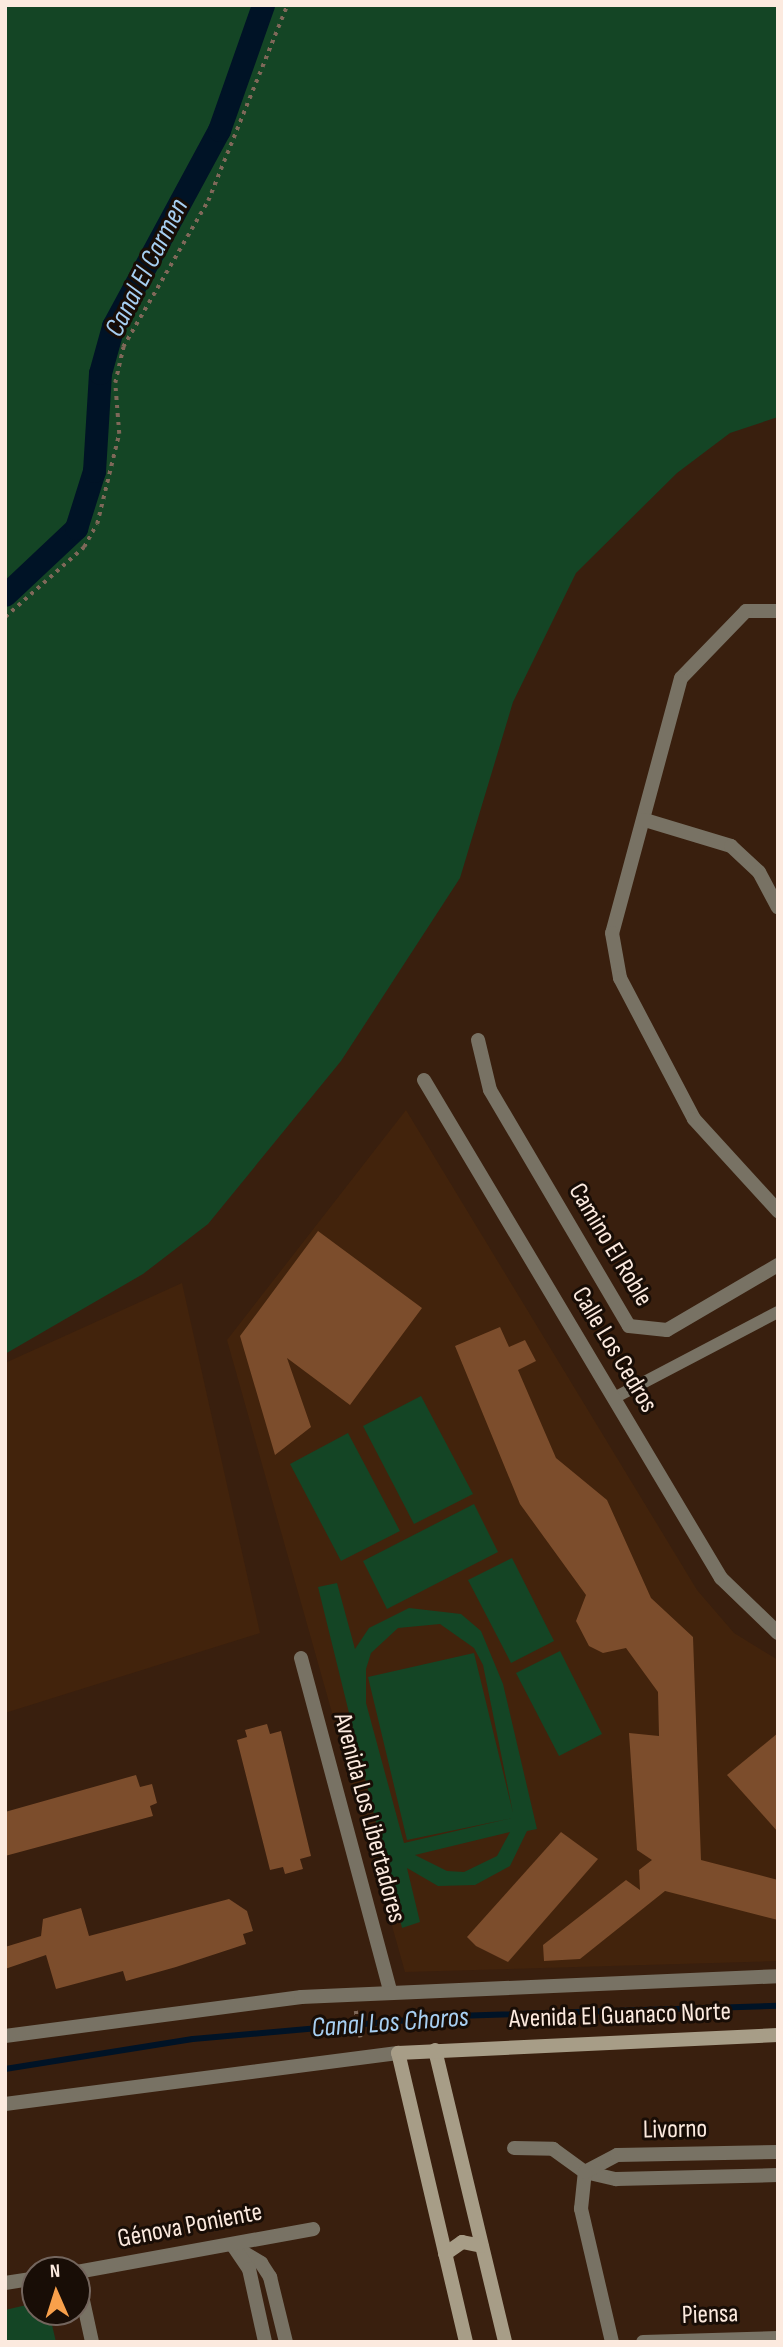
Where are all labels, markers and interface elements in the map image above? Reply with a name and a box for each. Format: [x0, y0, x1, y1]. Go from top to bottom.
water label: Canal El Carmen [98, 193, 196, 343]
street label: Camino El Roble [561, 1178, 659, 1312]
street label: Calle Los Cedros [564, 1282, 664, 1418]
street label: Avenida Los Libertadores [326, 1710, 412, 1926]
street label: Avenida El Guanaco Norte [509, 1997, 731, 2035]
water label: Canal Los Choros [310, 2001, 470, 2045]
street label: Livorno [642, 2114, 708, 2146]
street label: Génova Poniente [115, 2197, 265, 2255]
north arrow [21, 2256, 91, 2326]
text: N [49, 2260, 61, 2283]
street label: Piensa [681, 2298, 739, 2332]

